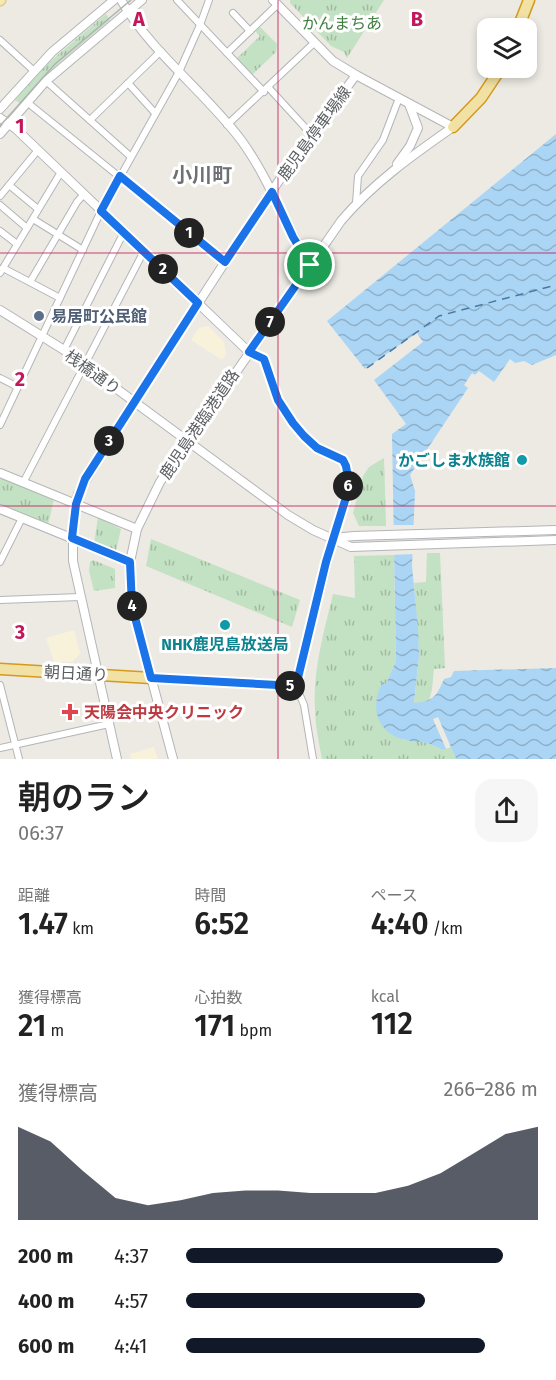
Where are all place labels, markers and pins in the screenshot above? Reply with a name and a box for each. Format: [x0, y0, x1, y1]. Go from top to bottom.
pin: 1 [174, 218, 204, 248]
pin [284, 239, 335, 290]
pin: 2 [148, 254, 178, 284]
place label: 易居町公民館 [51, 307, 147, 326]
pin: 7 [255, 307, 285, 337]
marker: 易居町公民館 [32, 309, 46, 323]
pin: 3 [94, 426, 124, 456]
place label: かごしま水族館 [398, 451, 510, 470]
marker: かごしま水族館 [515, 453, 529, 467]
pin: 6 [333, 471, 363, 501]
pin: 4 [117, 591, 147, 621]
marker: NHK鹿児島放送局 [218, 618, 232, 632]
place label: NHK鹿児島放送局 [161, 635, 289, 654]
pin: 5 [275, 671, 305, 701]
marker: 天陽会中央クリニック [61, 703, 79, 721]
place label: 天陽会中央クリニック [84, 703, 244, 722]

